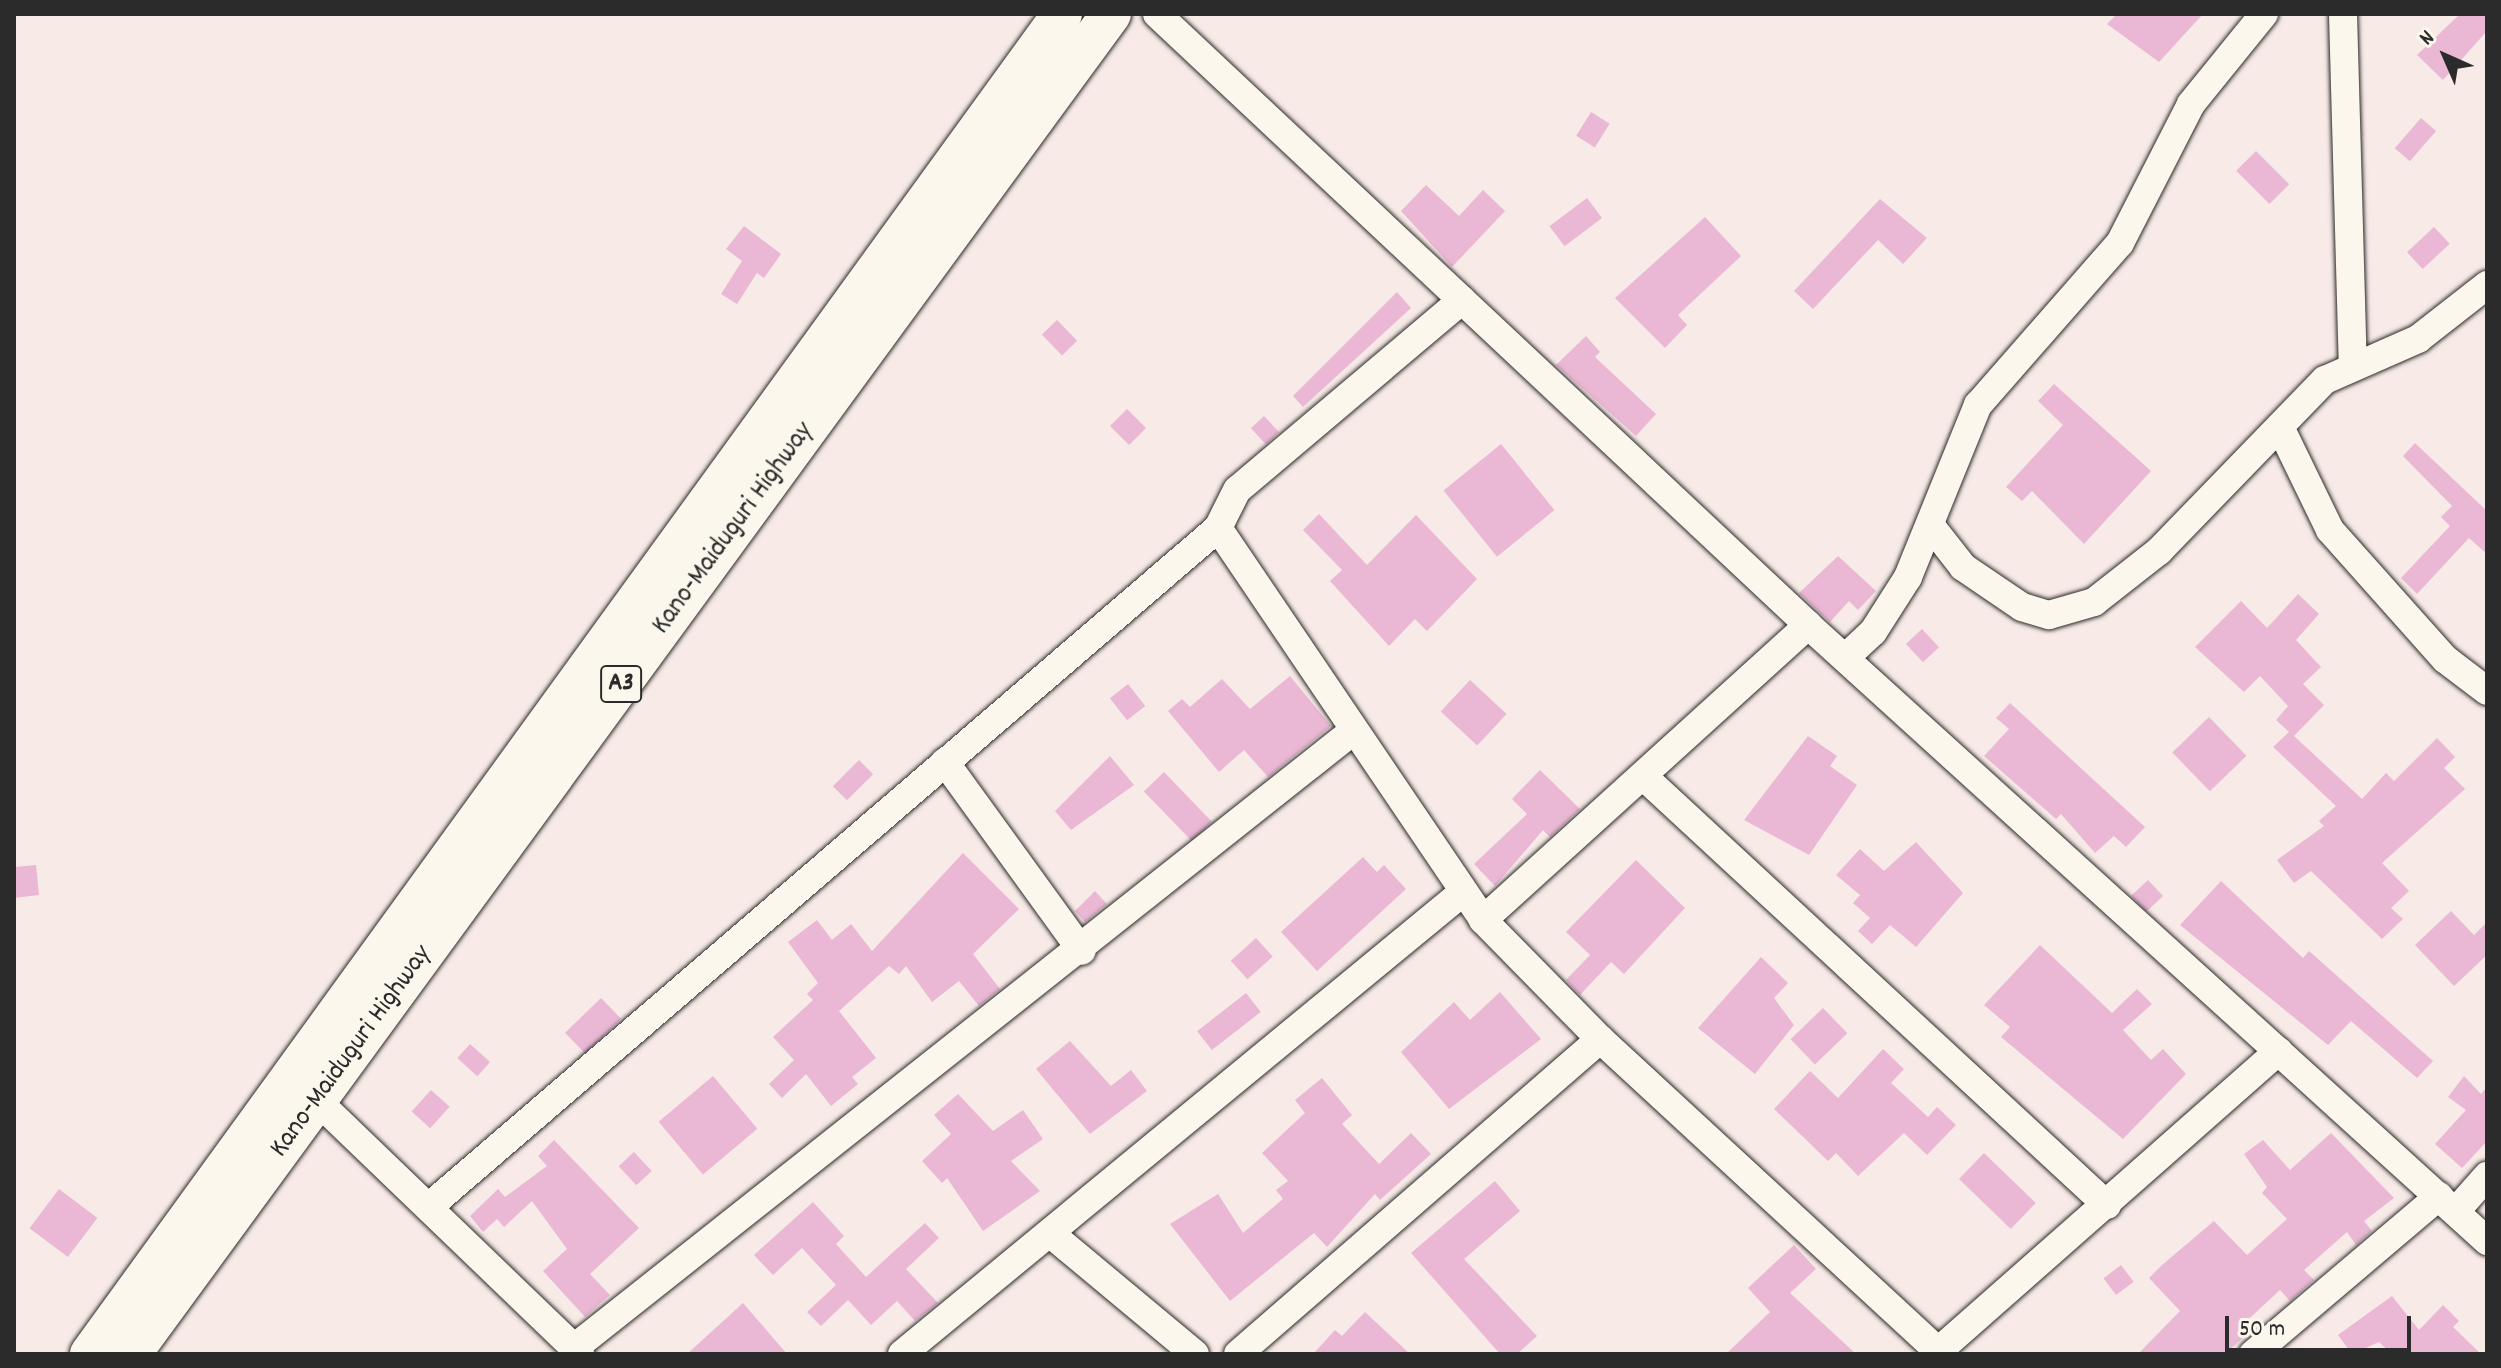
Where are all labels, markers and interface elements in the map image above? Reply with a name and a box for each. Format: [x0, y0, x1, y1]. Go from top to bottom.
north arrow [2405, 16, 2485, 96]
text: N [2413, 24, 2442, 53]
street label: Kano-Maiduguri Highway [646, 416, 822, 642]
road number: A3 [599, 662, 643, 706]
street label: Kano-Maiduguri Highway [264, 939, 440, 1165]
scale bar [2229, 1300, 2415, 1350]
text: 50 m [2239, 1313, 2285, 1347]

